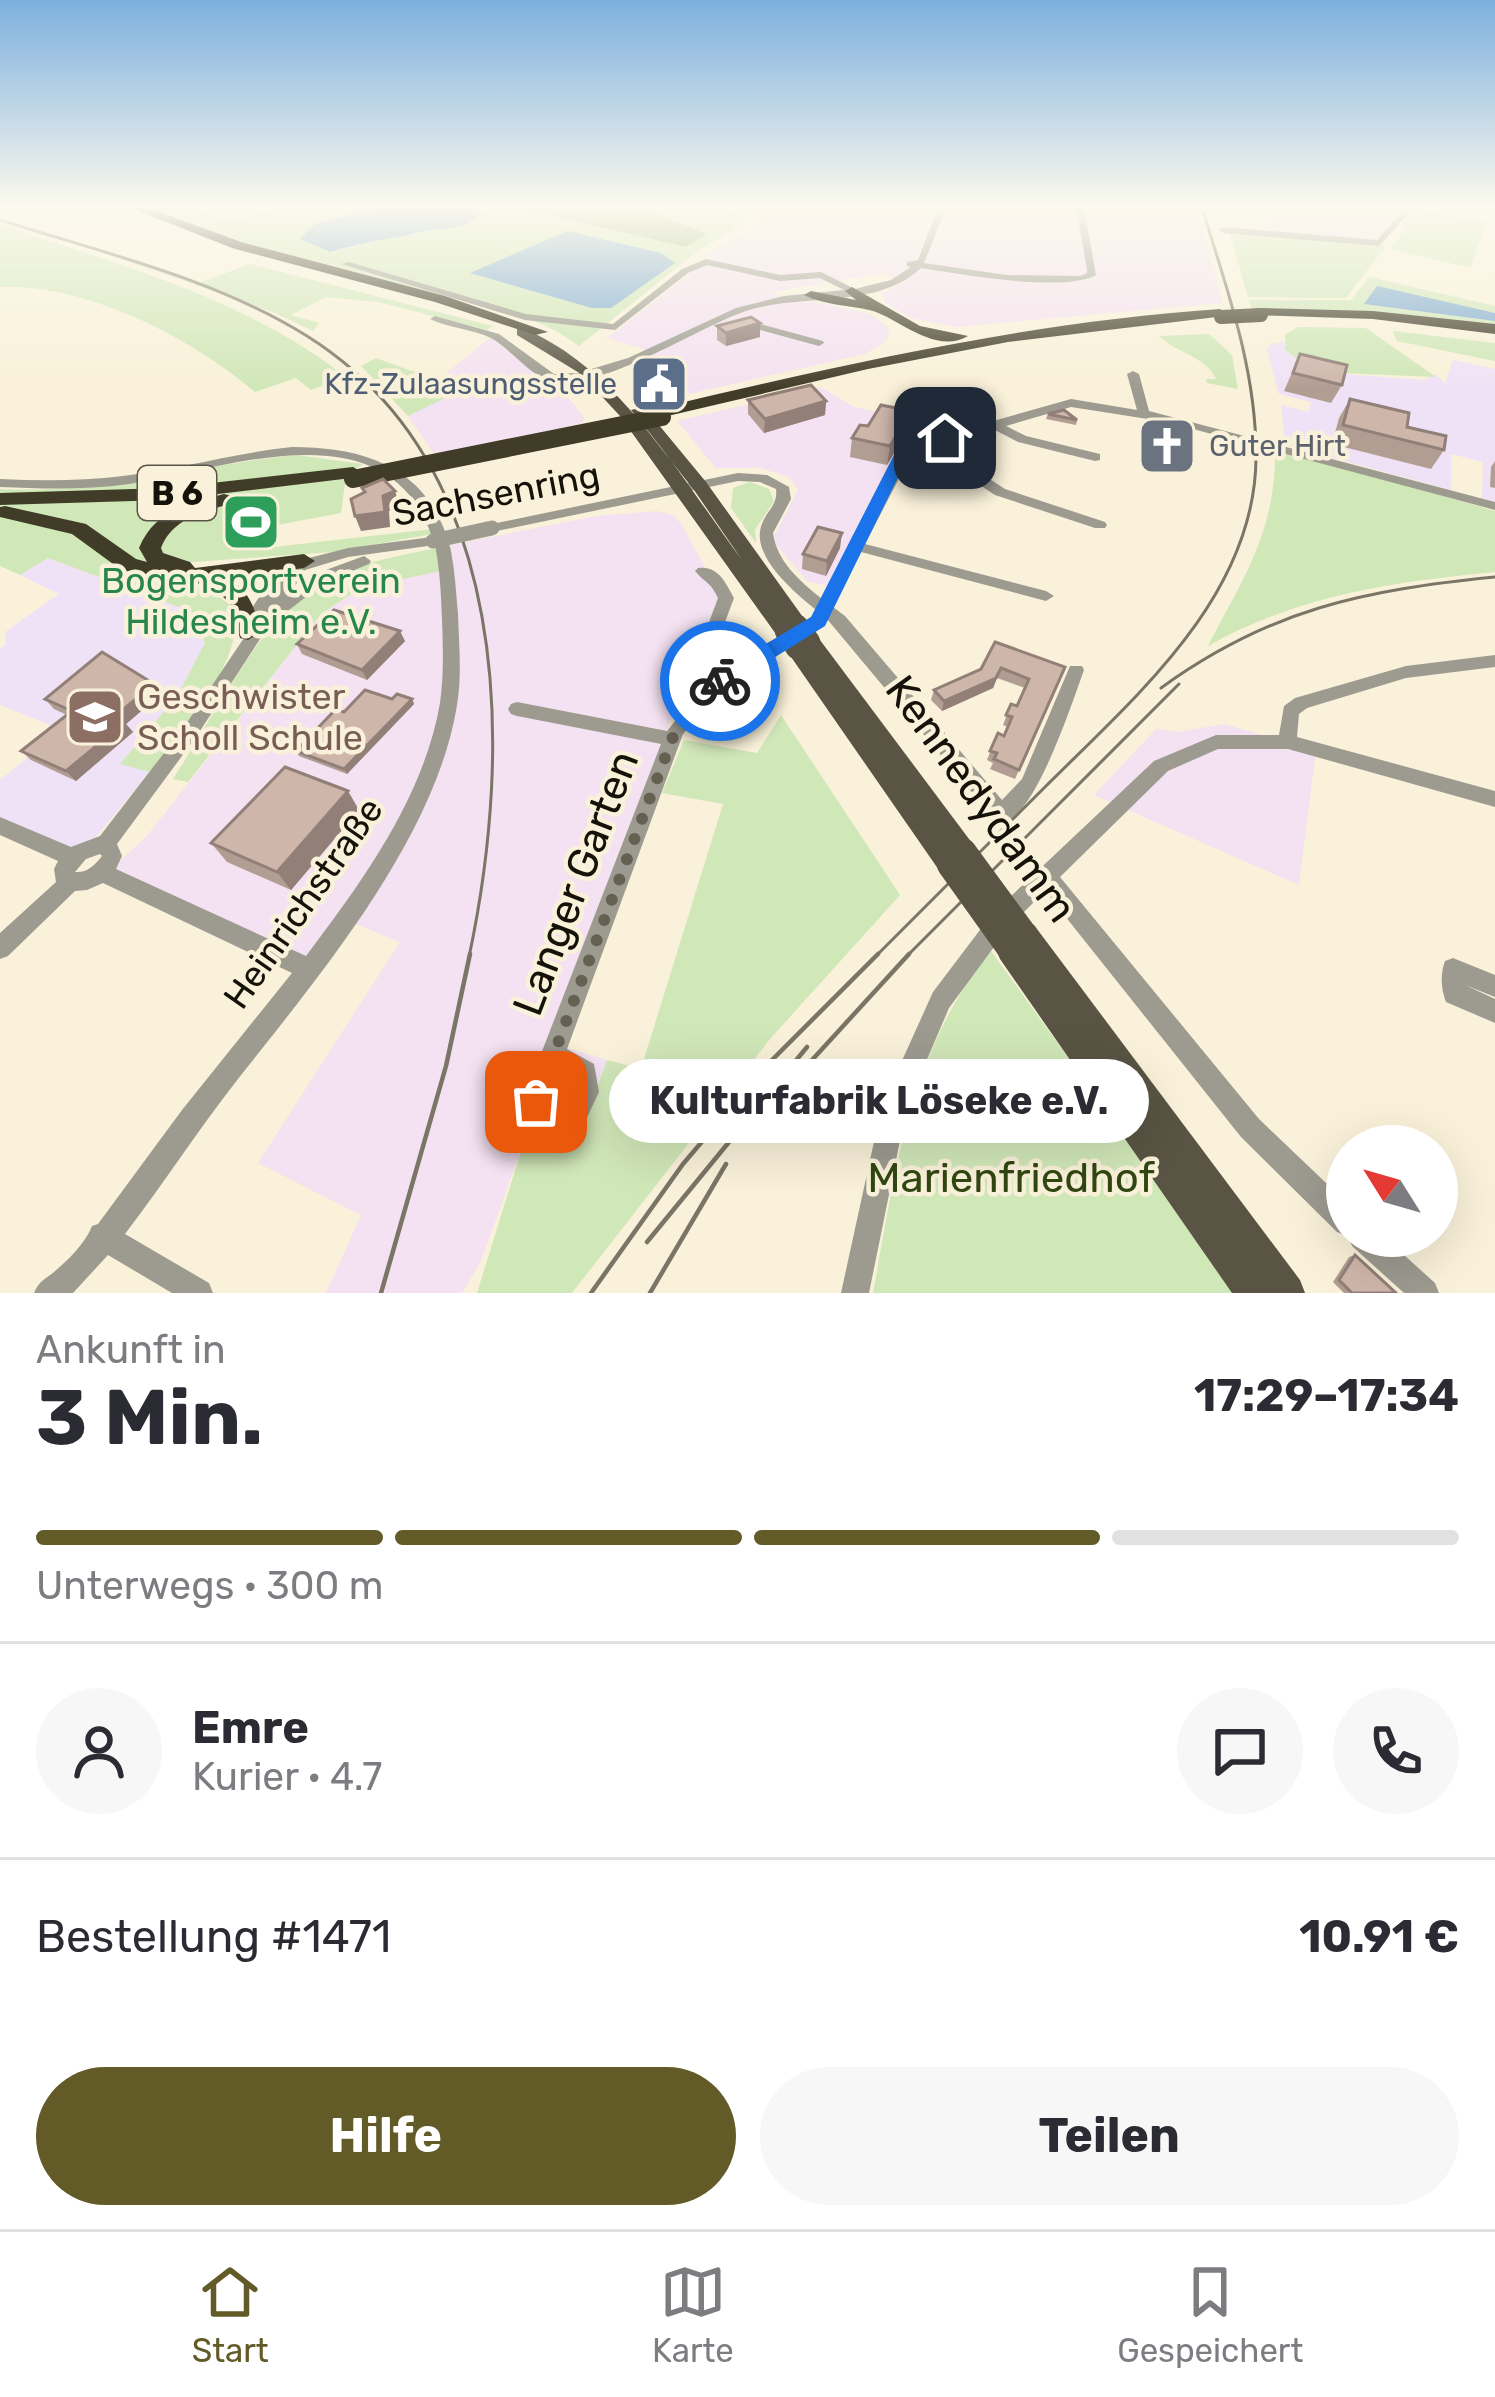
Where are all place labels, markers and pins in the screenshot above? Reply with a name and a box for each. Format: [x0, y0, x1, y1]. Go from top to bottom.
public building icon: Kfz-Zulaasungsstelle [628, 353, 690, 415]
place label: Kfz-Zulaasungsstelle [324, 366, 617, 402]
pin [894, 387, 996, 489]
church icon: Guter Hirt [1136, 415, 1198, 477]
place label: Guter Hirt [1209, 428, 1346, 464]
sports icon: Bogensportverein Hildesheim e.V. [220, 491, 282, 553]
place label: Bogensportverein Hildesheim e.V. [101, 559, 401, 643]
place label: Geschwister Scholl Schule [137, 675, 363, 759]
school or university icon: Geschwister Scholl Schule [64, 686, 126, 748]
pin [485, 1051, 587, 1153]
callout: Kulturfabrik Löseke e.V. [608, 1060, 1148, 1144]

